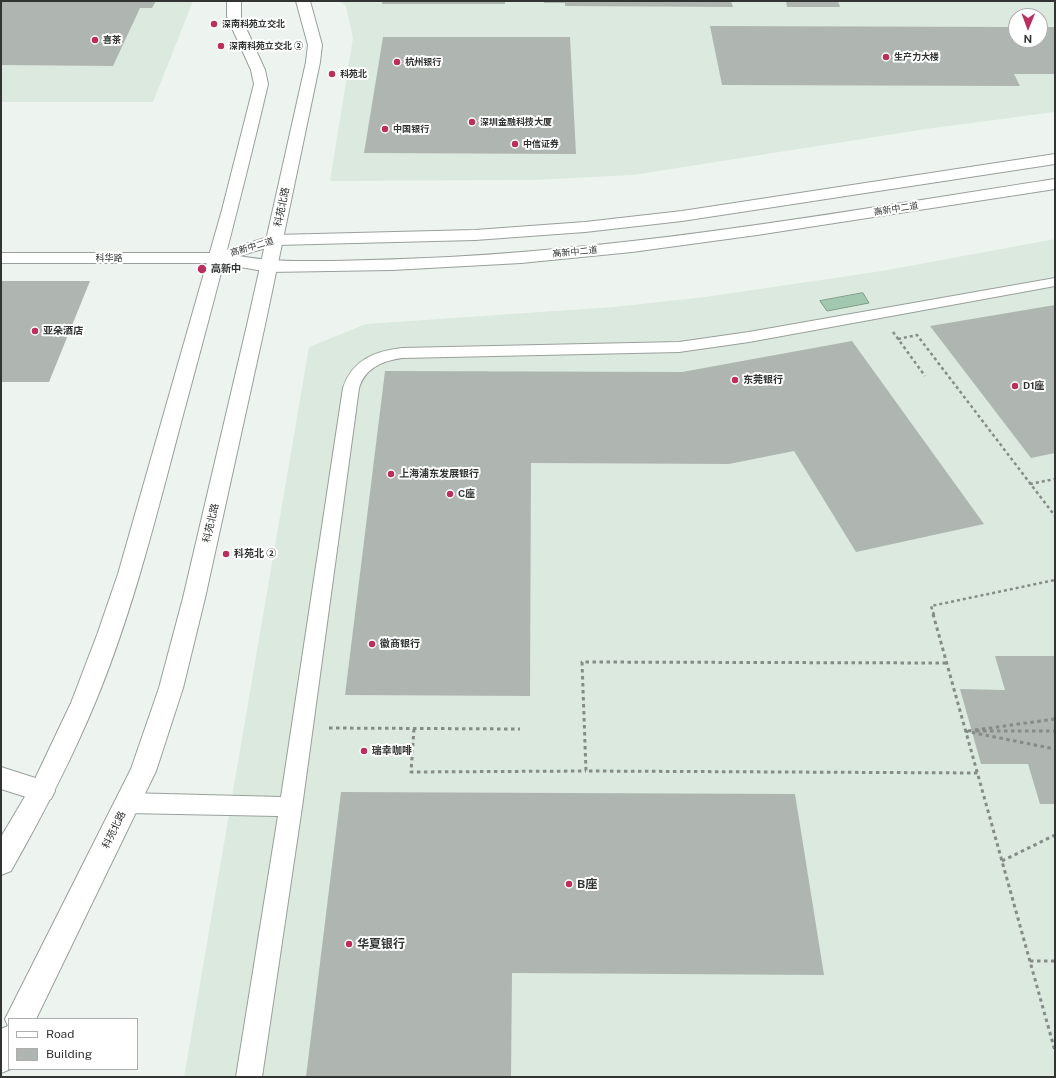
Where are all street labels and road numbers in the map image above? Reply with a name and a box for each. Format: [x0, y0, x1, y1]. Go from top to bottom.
street label: 科苑北路 [272, 186, 292, 228]
street label: 高新中二道 [873, 200, 919, 218]
street label: 高新中二道 [229, 236, 275, 258]
street label: 高新中二道 [552, 245, 598, 259]
street label: 科华路 [96, 253, 122, 263]
street label: 科苑北路 [201, 502, 221, 544]
street label: 科苑北路 [100, 809, 128, 851]

